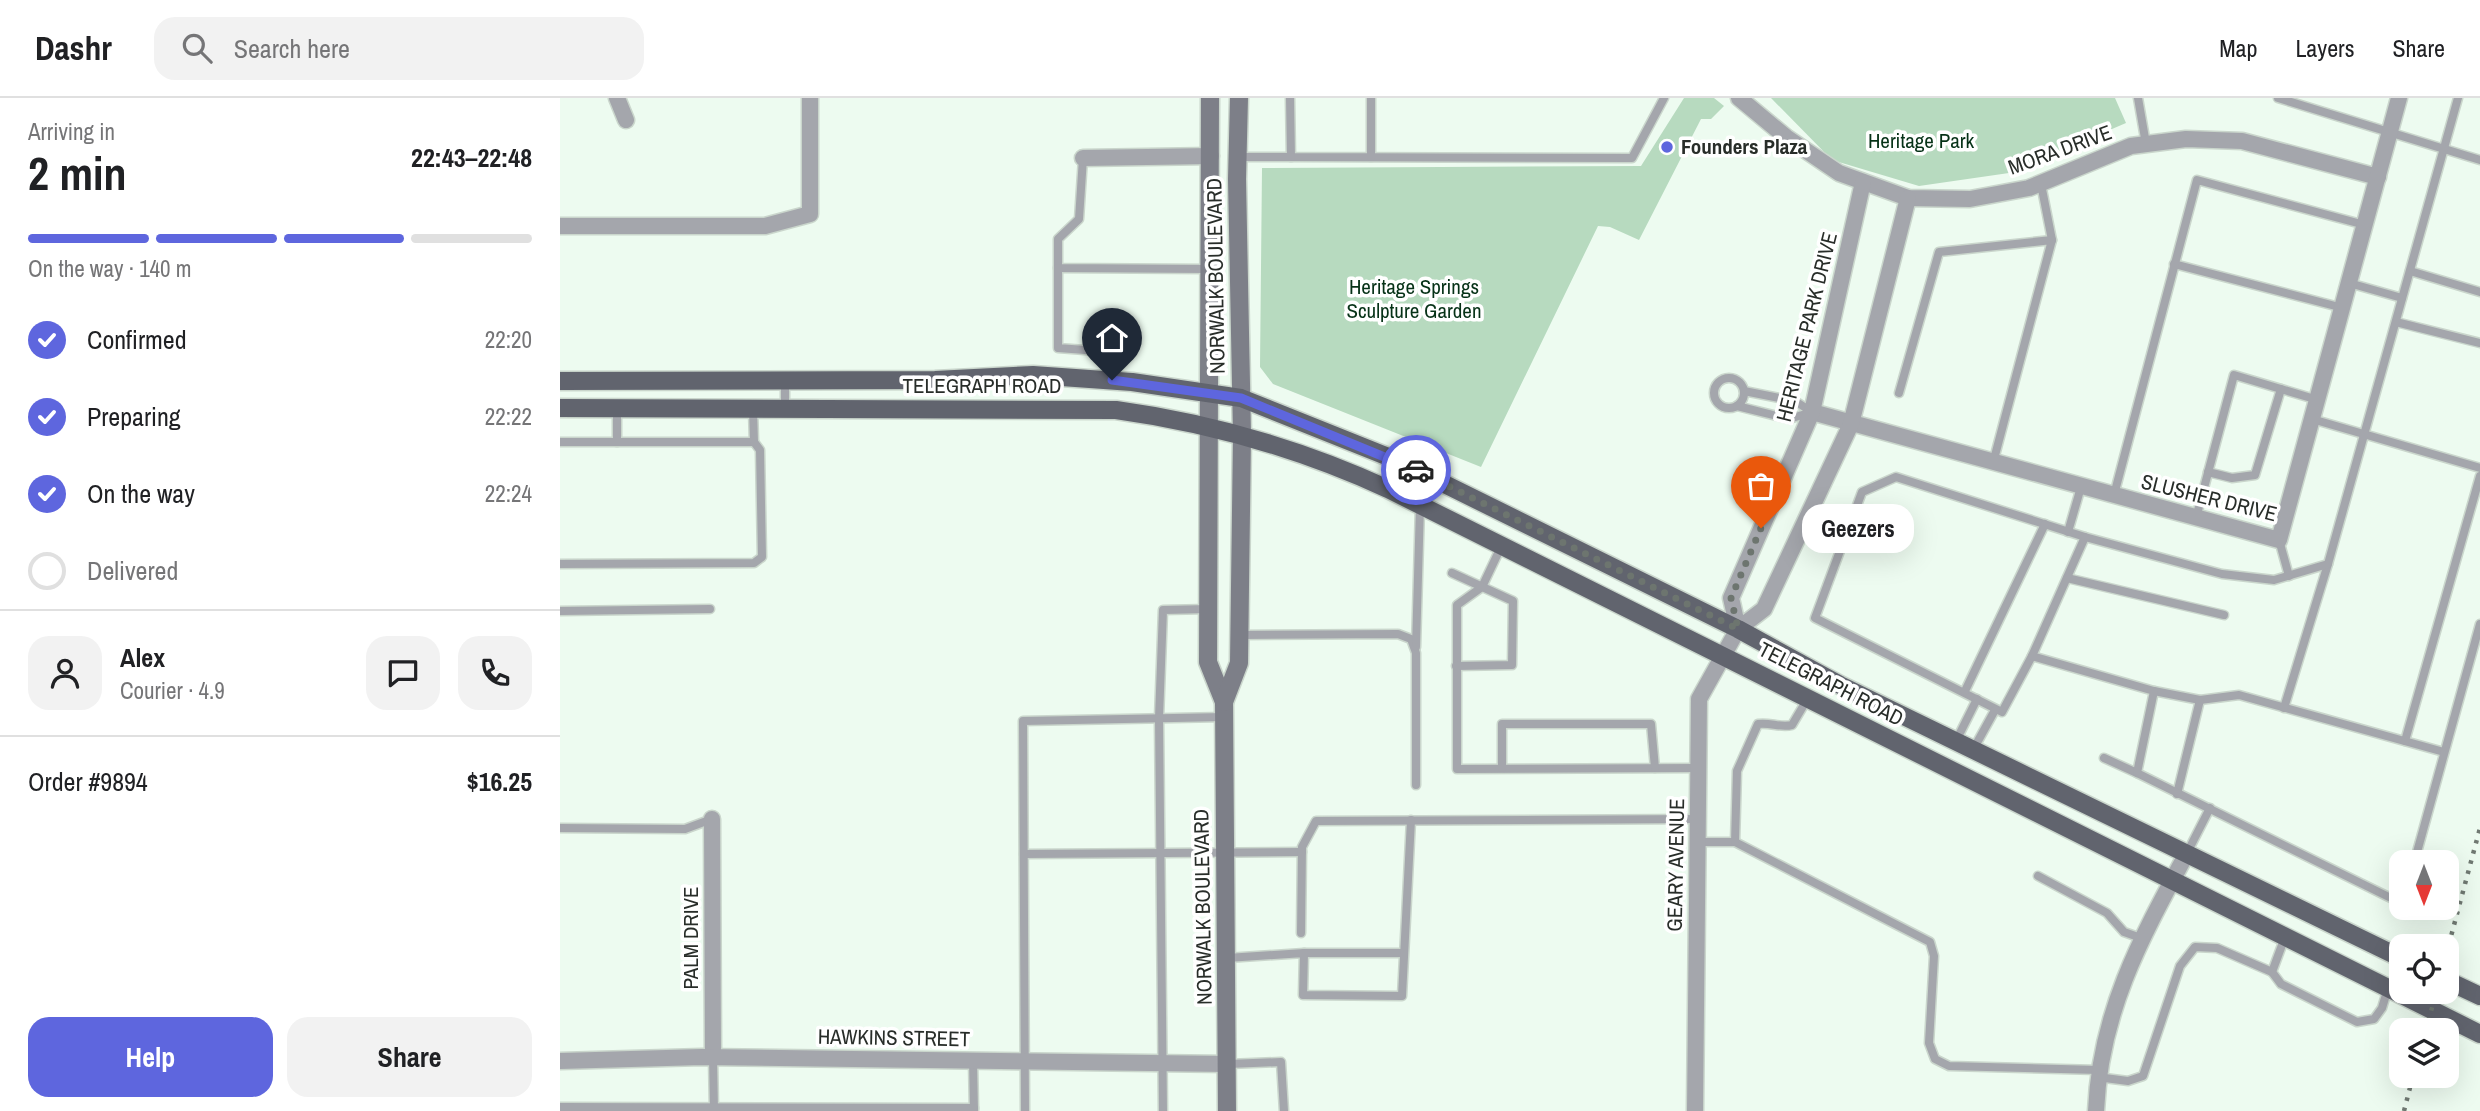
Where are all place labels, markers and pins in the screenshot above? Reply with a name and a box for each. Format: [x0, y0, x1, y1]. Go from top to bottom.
place label: Founders Plaza [1681, 132, 1808, 161]
marker: Founders Plaza [1659, 139, 1675, 155]
pin [1082, 308, 1142, 380]
pin [1731, 456, 1791, 528]
callout: Geezers [1803, 504, 1915, 552]

